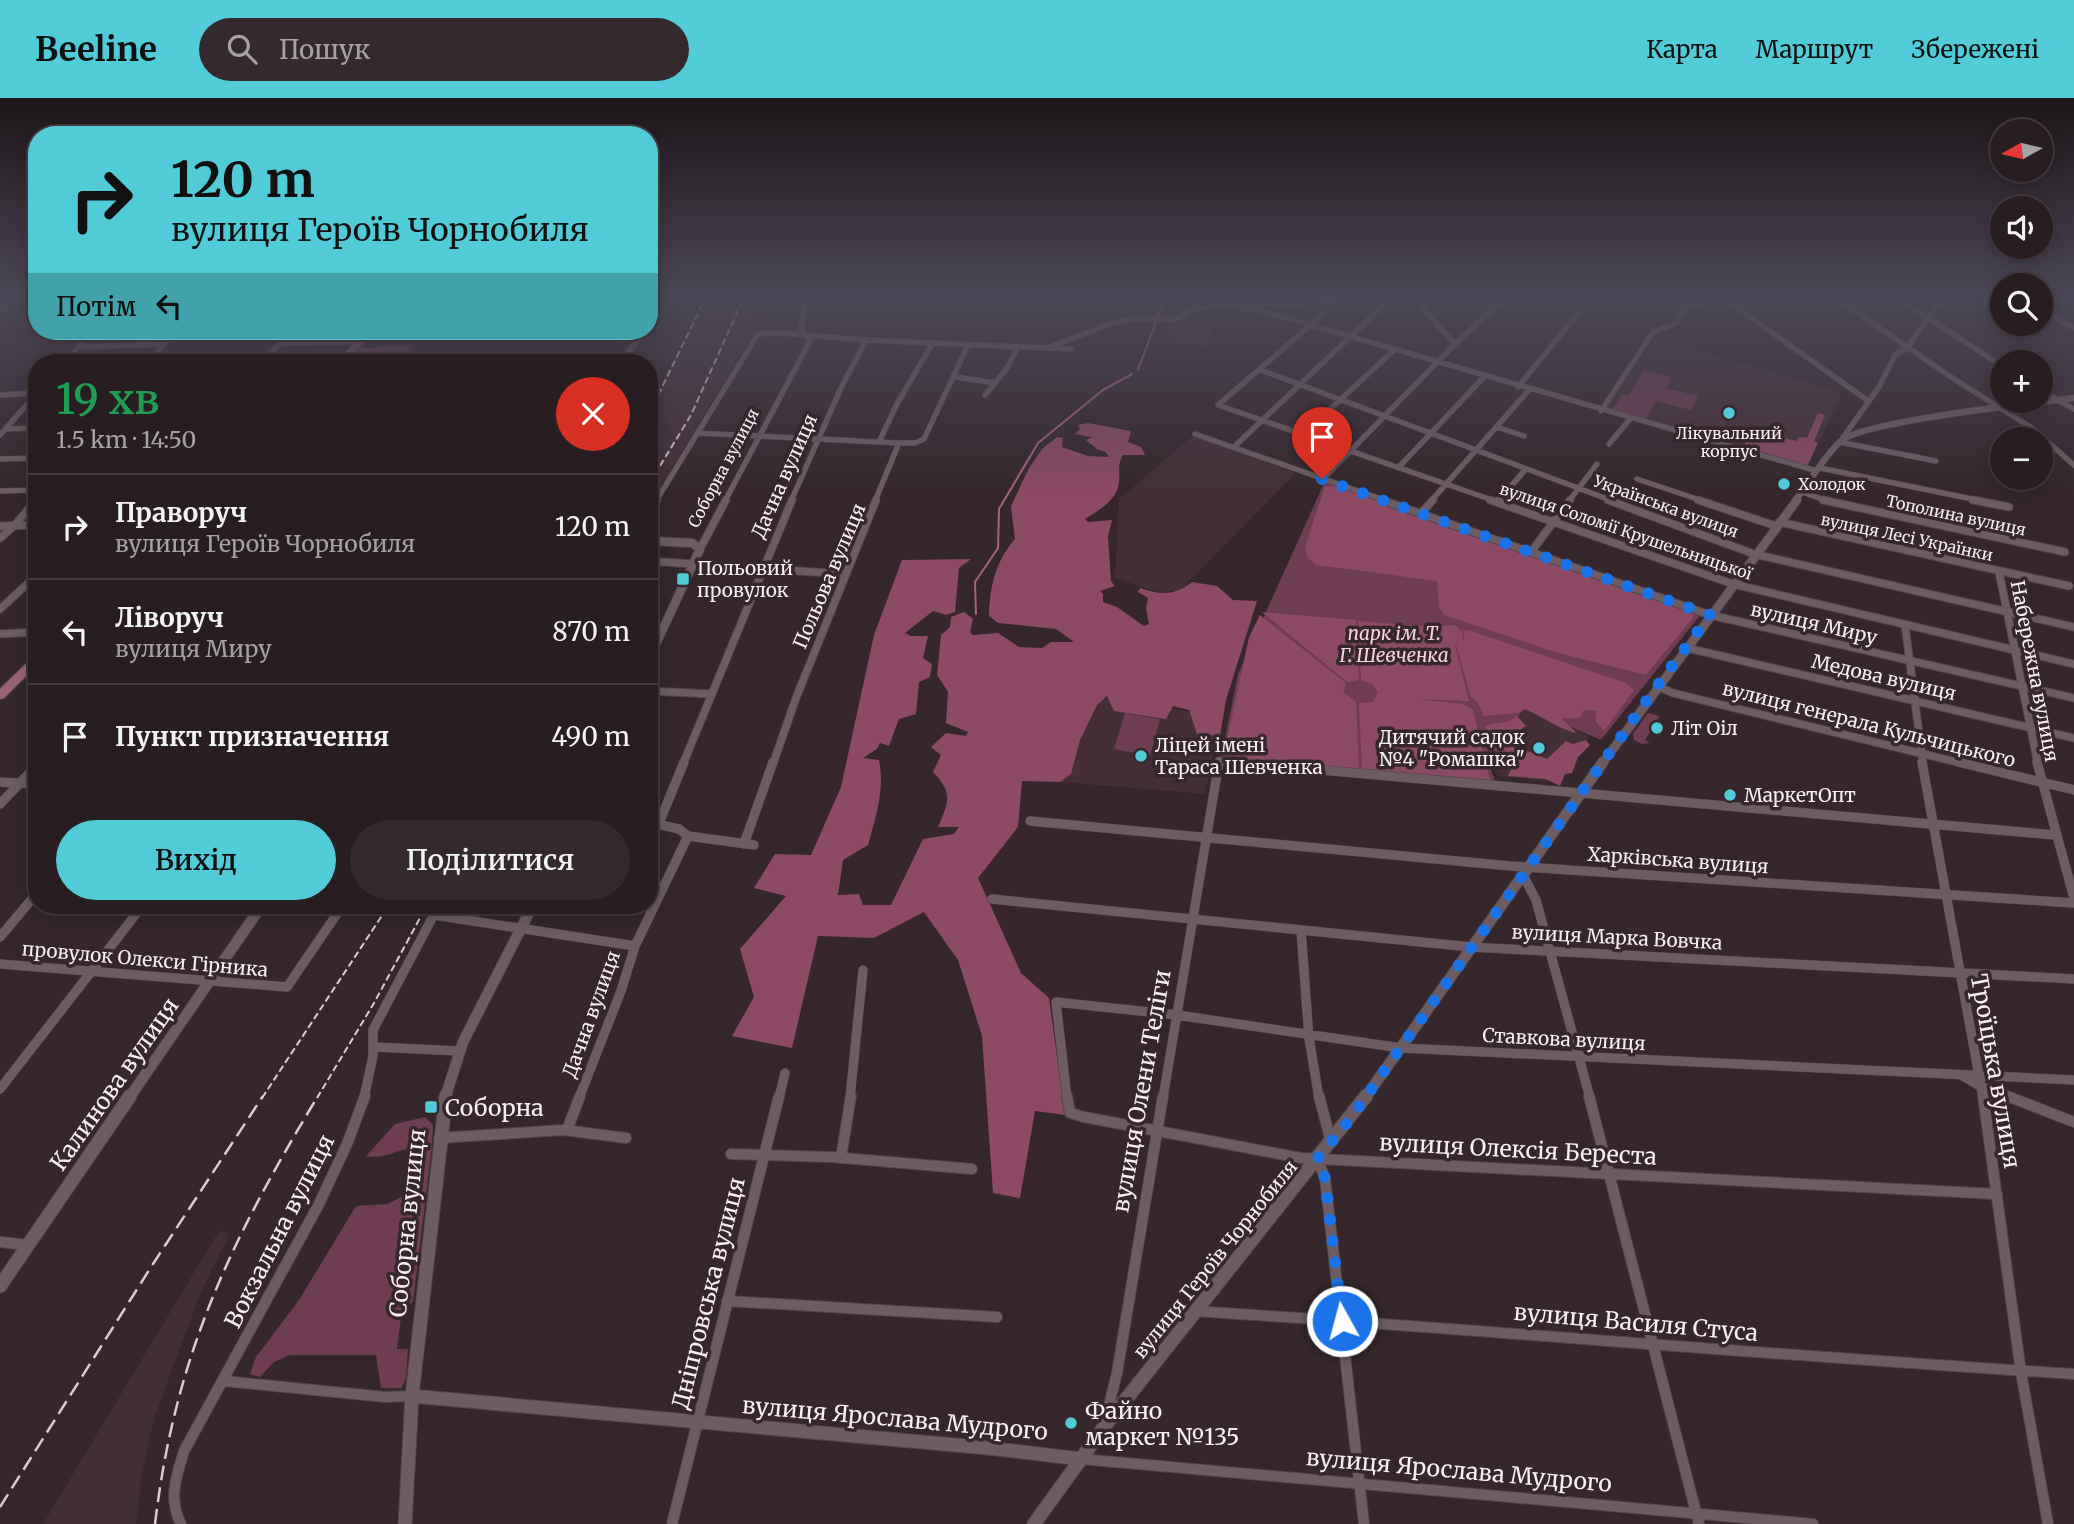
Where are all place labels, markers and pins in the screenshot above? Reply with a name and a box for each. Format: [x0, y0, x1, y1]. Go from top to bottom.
marker: Лікувальний корпус [1721, 405, 1737, 421]
pin [1292, 407, 1352, 479]
place label: Лікувальний корпус [1676, 423, 1782, 461]
place label: Холодок [1798, 474, 1866, 494]
marker: Холодок [1776, 476, 1792, 492]
place label: Польовий провулок [697, 556, 793, 602]
marker: Польовий провулок [675, 571, 691, 587]
place label: Літ Оіл [1671, 716, 1738, 740]
marker: Літ Оіл [1649, 720, 1665, 736]
place label: Дитячий садок №4 "Ромашка" [1379, 725, 1525, 771]
place label: Ліцей імені Тараса Шевченка [1155, 733, 1323, 779]
marker: Дитячий садок №4 "Ромашка" [1531, 740, 1547, 756]
marker: Ліцей імені Тараса Шевченка [1133, 748, 1149, 764]
place label: МаркетОпт [1744, 783, 1856, 807]
marker: МаркетОпт [1722, 787, 1738, 803]
place label: Соборна [445, 1093, 544, 1122]
marker: Соборна [423, 1099, 439, 1115]
place label: Файно маркет №135 [1085, 1396, 1239, 1451]
marker: Файно маркет №135 [1063, 1415, 1079, 1431]

